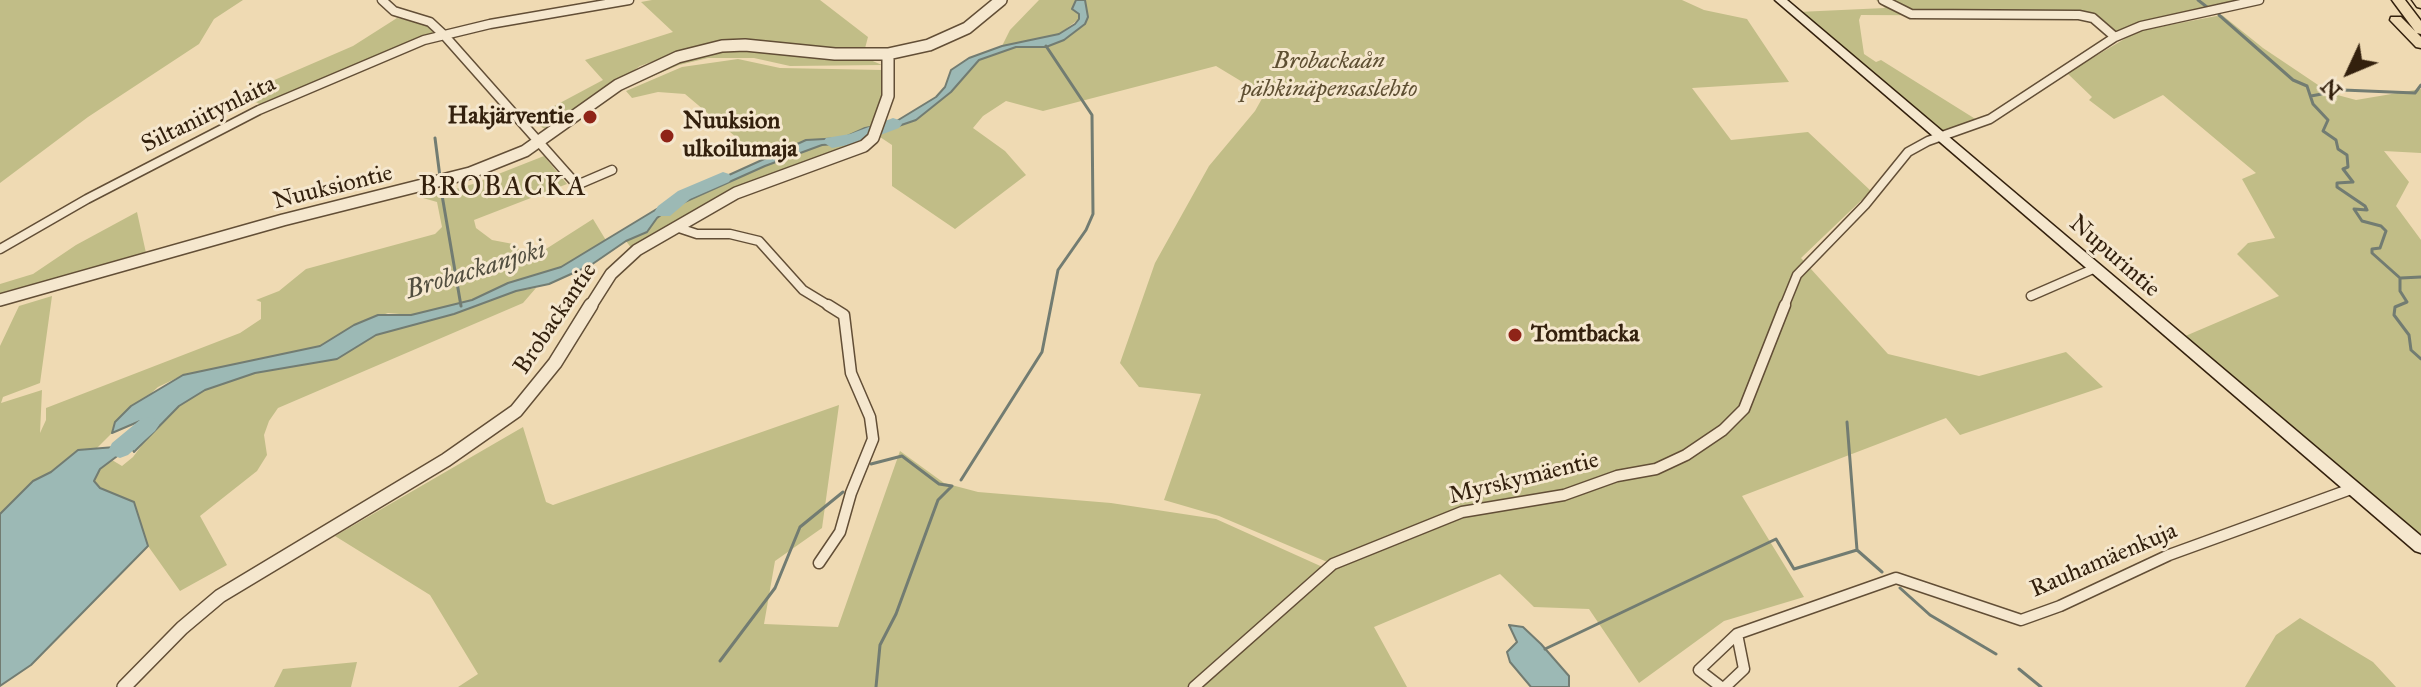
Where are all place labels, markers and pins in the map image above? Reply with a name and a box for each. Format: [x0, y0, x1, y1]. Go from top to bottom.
place label: Hakjärventie [448, 103, 574, 131]
marker: Hakjärventie [581, 108, 599, 126]
place label: Nuuksion ulkoilumaja [683, 108, 797, 164]
marker: Nuuksion ulkoilumaja [658, 127, 676, 145]
place label: Tomtbacka [1531, 321, 1639, 349]
marker: Tomtbacka [1506, 326, 1524, 344]

